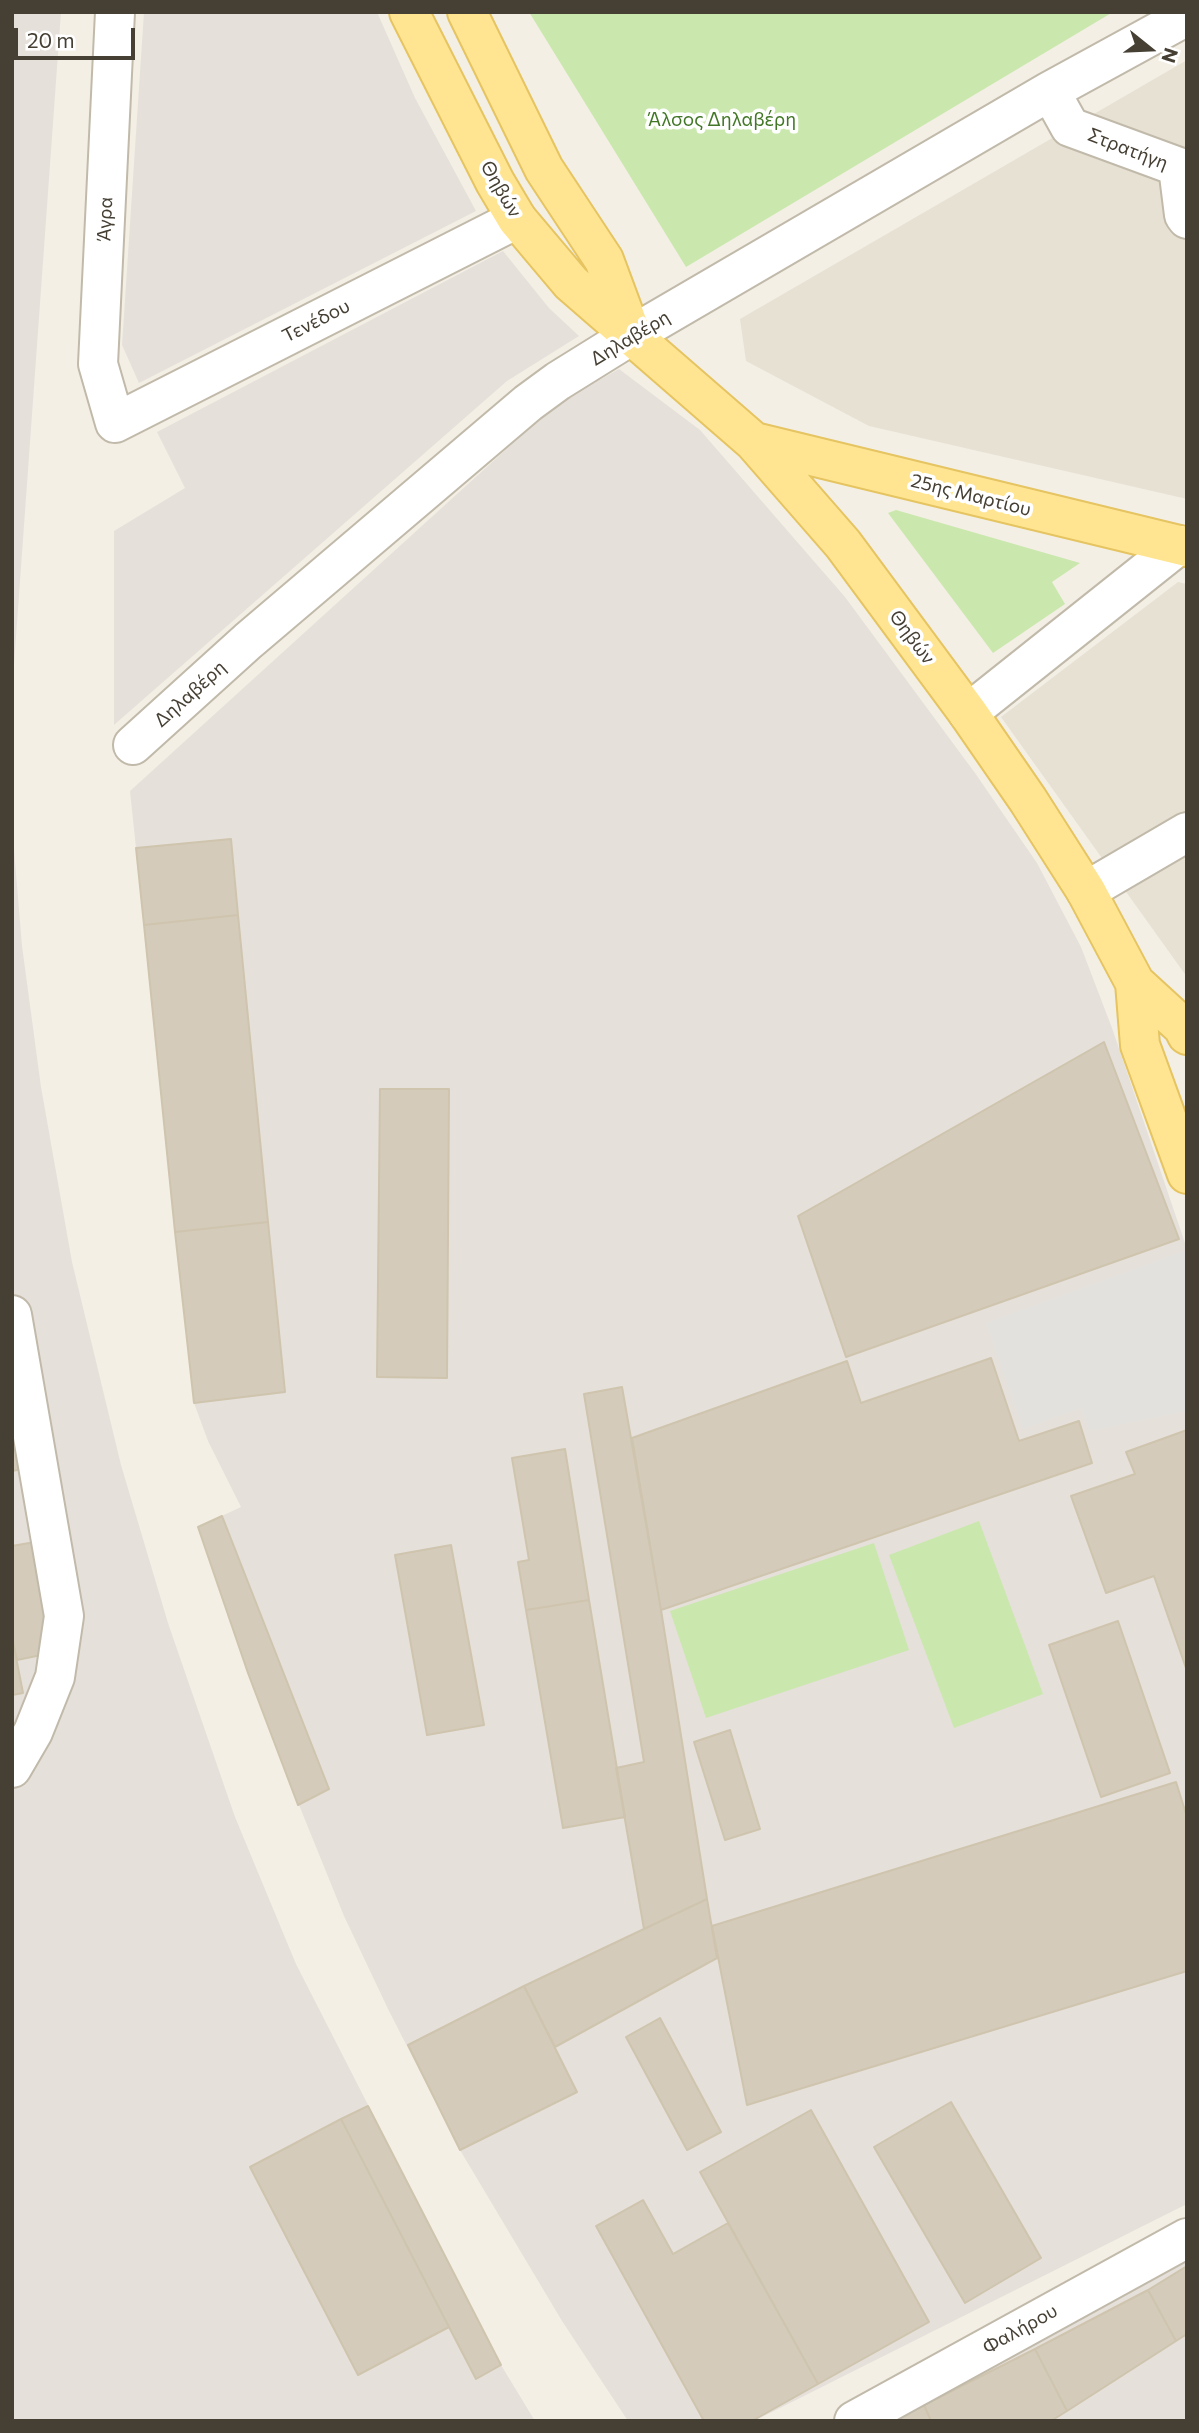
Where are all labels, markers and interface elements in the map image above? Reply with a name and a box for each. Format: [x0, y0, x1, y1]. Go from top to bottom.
scale bar [18, 14, 138, 58]
north arrow [1115, 14, 1185, 84]
text: 20 m [27, 27, 75, 52]
text: N [1157, 45, 1184, 66]
park label: Άλσος Δηλαβέρη [648, 109, 796, 131]
street label: Στρατήγη [1085, 123, 1171, 175]
street label: Θηβών [476, 157, 526, 221]
street label: Άγρα [92, 196, 118, 242]
street label: Τενέδου [278, 294, 354, 348]
street label: Δηλαβέρη [586, 305, 674, 371]
street label: 25ης Μαρτίου [909, 469, 1033, 521]
street label: Θηβών [884, 605, 940, 669]
street label: Δηλαβέρη [149, 656, 231, 732]
street label: Φαλήρου [979, 2299, 1061, 2359]

